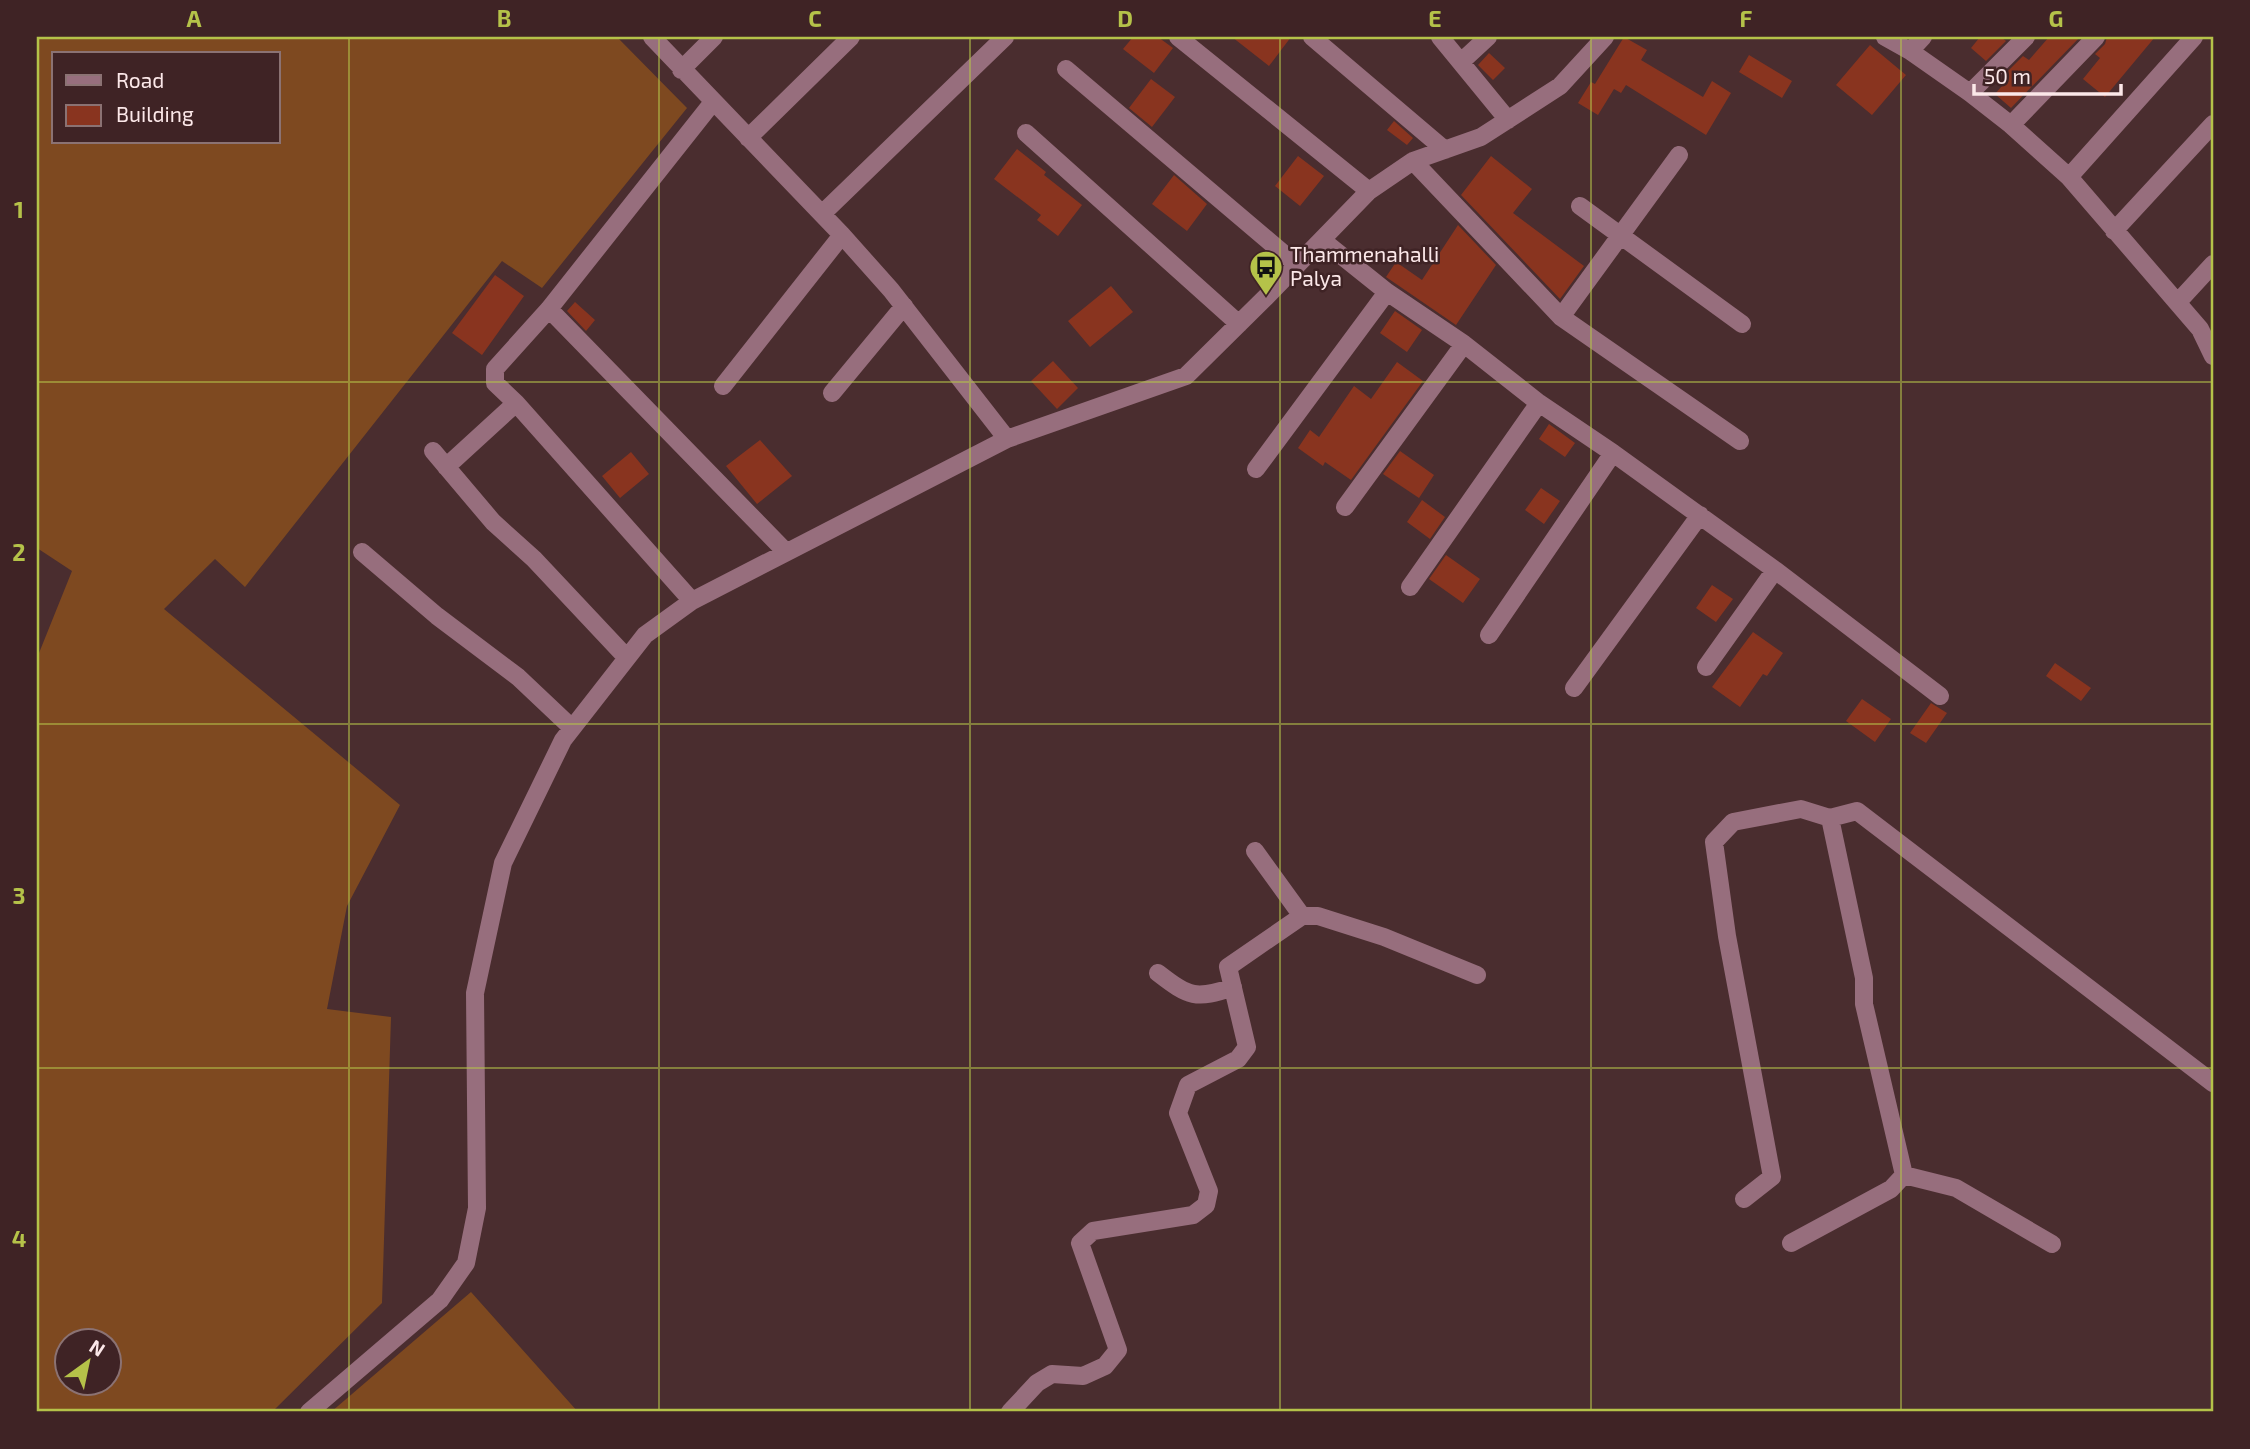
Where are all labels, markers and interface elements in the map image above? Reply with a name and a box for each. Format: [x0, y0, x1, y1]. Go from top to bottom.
text: A [186, 4, 202, 32]
text: B [497, 4, 511, 32]
text: C [808, 4, 822, 32]
text: D [1117, 4, 1133, 32]
text: E [1428, 4, 1442, 32]
text: F [1740, 4, 1753, 32]
text: G [2049, 4, 2063, 32]
legend [52, 52, 280, 144]
scale bar [1974, 52, 2120, 96]
text: 50 m [1984, 63, 2031, 88]
text: Road [116, 67, 164, 92]
text: Building [116, 101, 194, 126]
text: 1 [14, 195, 24, 223]
place label: Thammenahalli Palya [1290, 241, 1439, 290]
bus stop icon: Thammenahalli Palya [1247, 248, 1285, 297]
text: 2 [12, 538, 26, 566]
text: 3 [12, 881, 26, 909]
text: 4 [12, 1224, 26, 1252]
north arrow [52, 1326, 122, 1396]
text: N [86, 1334, 110, 1361]

